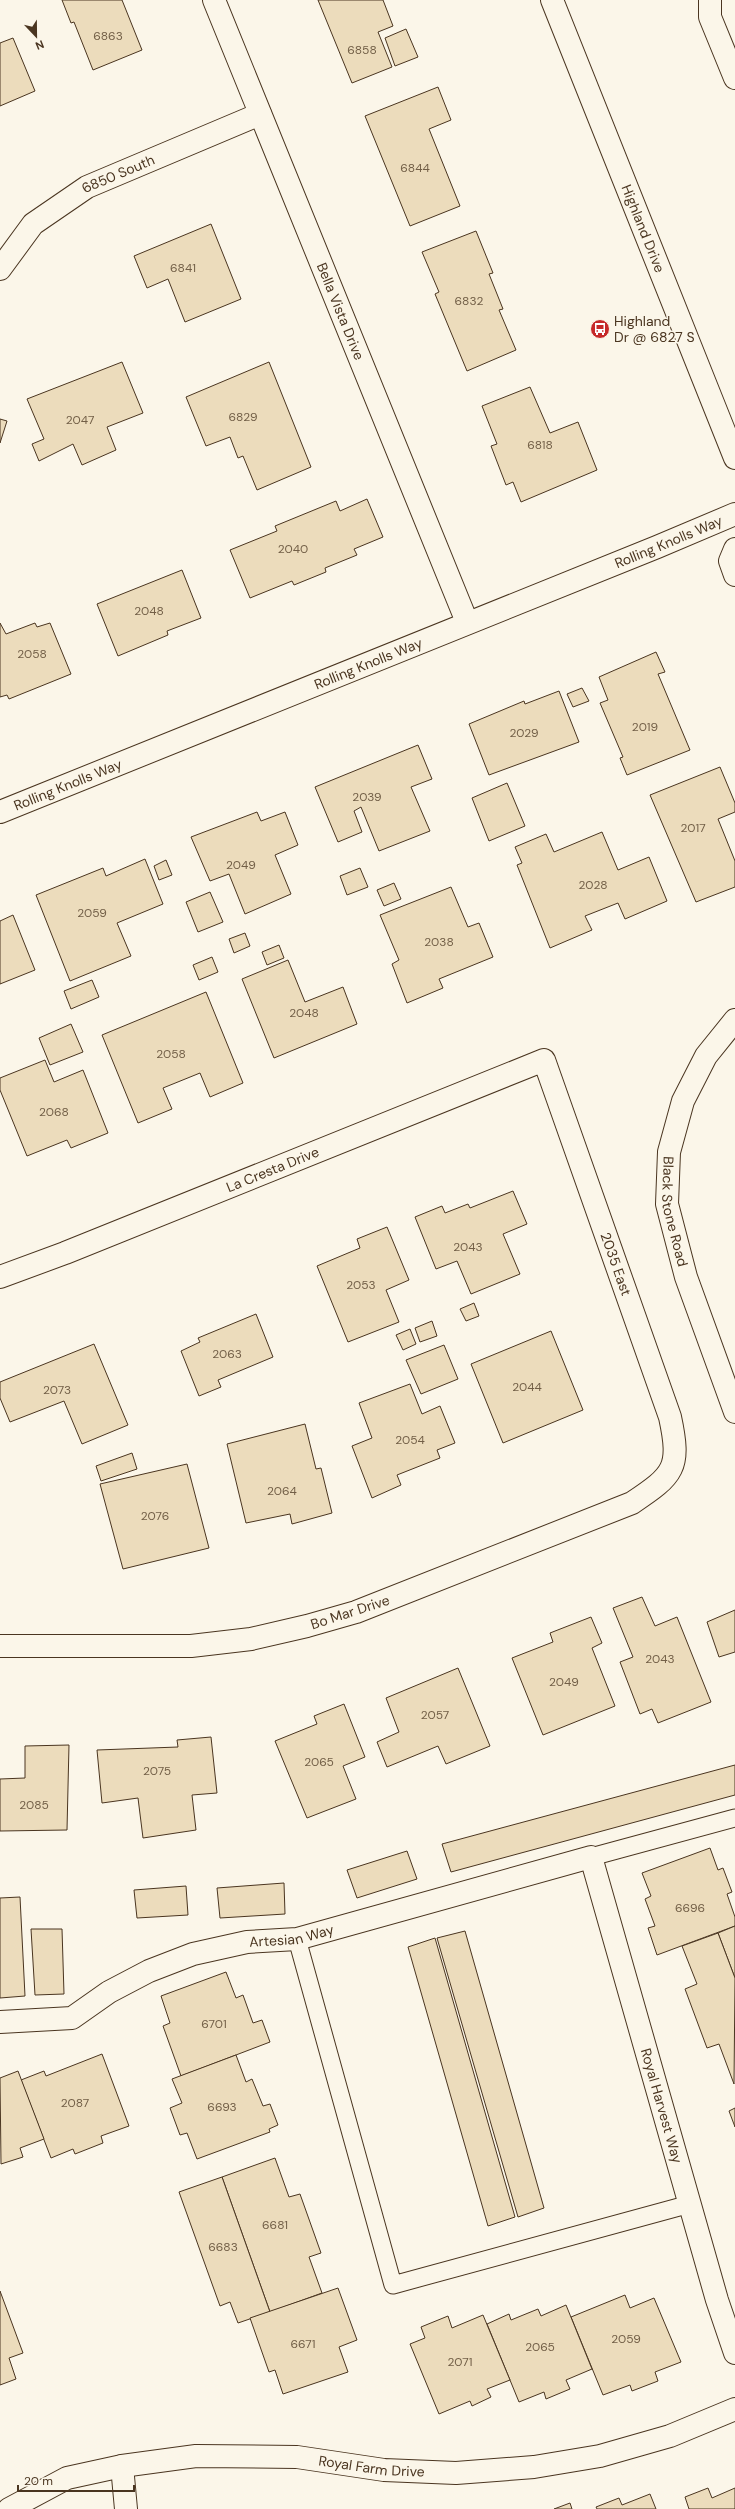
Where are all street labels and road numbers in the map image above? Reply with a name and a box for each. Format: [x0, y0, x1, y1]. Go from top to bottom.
street label: 6850 South [78, 151, 157, 197]
street label: Highland Drive [618, 182, 669, 275]
street label: Bella Vista Drive [313, 260, 368, 363]
street label: Rolling Knolls Way [612, 511, 725, 572]
street label: Rolling Knolls Way [311, 634, 425, 693]
street label: Rolling Knolls Way [11, 755, 125, 815]
street label: La Cresta Drive [223, 1143, 322, 1196]
street label: Black Stone Road [658, 1156, 692, 1269]
street label: 2035 East [597, 1230, 635, 1298]
street label: Bo Mar Drive [308, 1591, 392, 1633]
street label: Artesian Way [249, 1920, 336, 1951]
street label: Royal Harvest Way [637, 2046, 687, 2166]
street label: Royal Farm Drive [317, 2451, 425, 2481]

